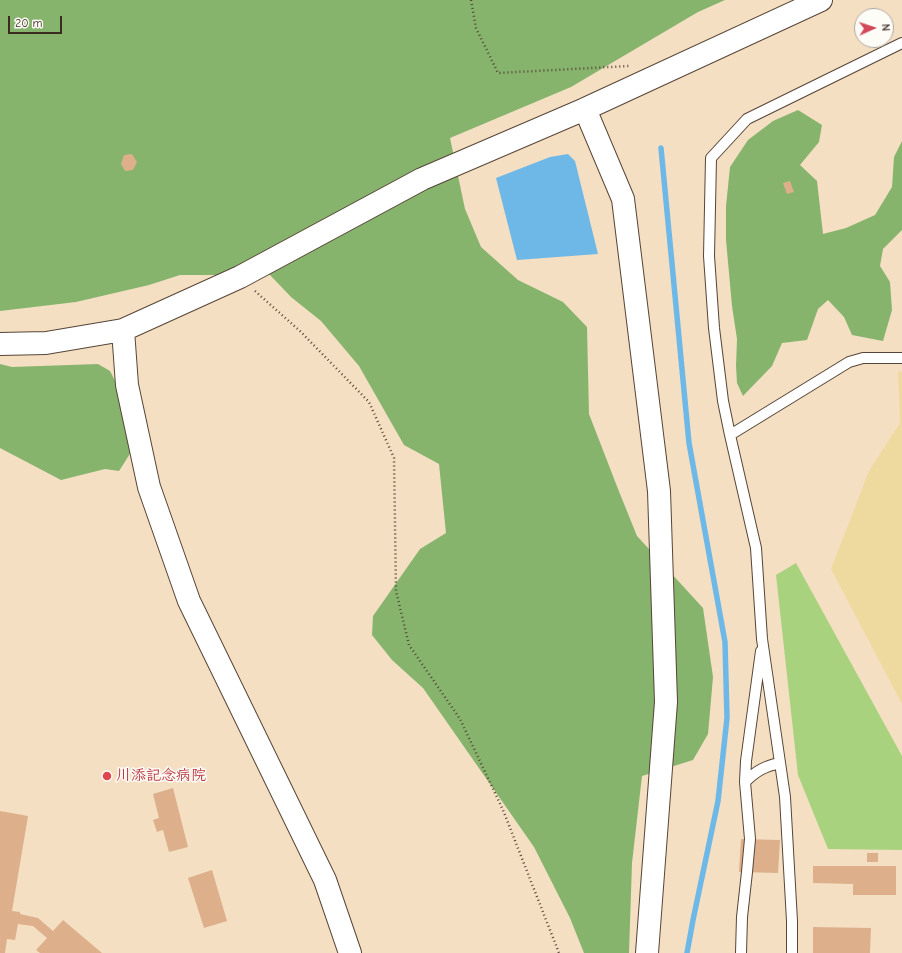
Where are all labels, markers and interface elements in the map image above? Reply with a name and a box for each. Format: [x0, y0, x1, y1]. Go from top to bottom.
scale bar [10, 8, 64, 34]
north arrow [854, 8, 894, 48]
text: 20 m [15, 16, 43, 30]
text: N [879, 23, 892, 31]
place label: 川添記念病院 [116, 767, 206, 785]
marker: 川添記念病院 [101, 770, 113, 782]

